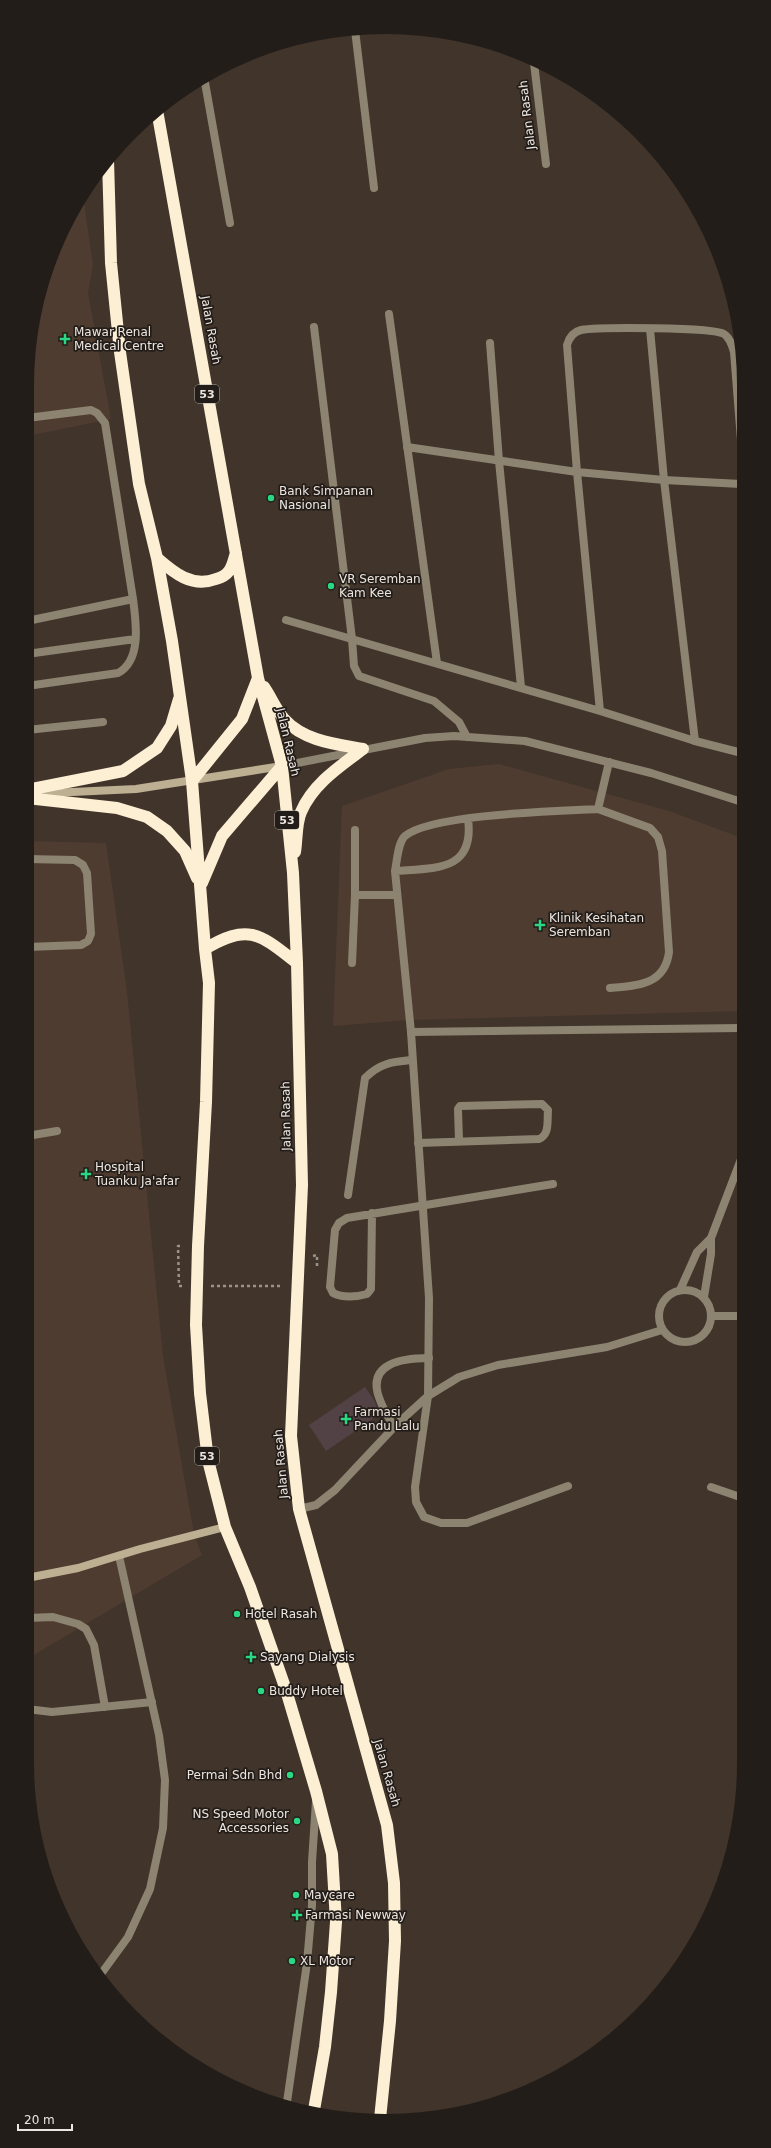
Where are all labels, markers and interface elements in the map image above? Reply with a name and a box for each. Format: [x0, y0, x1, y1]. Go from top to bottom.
street label: Jalan Rasah [516, 80, 538, 151]
street label: Jalan Rasah [198, 294, 224, 366]
place label: Mawar Renal Medical Centre [74, 325, 164, 353]
marker: Mawar Renal Medical Centre [59, 333, 71, 345]
road number: 53 [195, 385, 219, 403]
place label: Bank Simpanan Nasional [279, 484, 373, 512]
marker: Bank Simpanan Nasional [266, 493, 276, 503]
place label: VR Seremban Kam Kee [339, 572, 421, 600]
marker: VR Seremban Kam Kee [326, 581, 336, 591]
street label: Jalan Rasah [273, 706, 303, 778]
road number: 53 [275, 811, 299, 829]
place label: Klinik Kesihatan Seremban [549, 911, 644, 939]
marker: Klinik Kesihatan Seremban [534, 919, 546, 931]
street label: Jalan Rasah [278, 1081, 294, 1152]
place label: Hospital Tuanku Ja'afar [94, 1160, 179, 1188]
marker: Hospital Tuanku Ja'afar [80, 1168, 92, 1180]
place label: Farmasi Pandu Lalu [354, 1405, 420, 1433]
marker: Farmasi Pandu Lalu [341, 1414, 351, 1424]
street label: Jalan Rasah [271, 1429, 291, 1500]
road number: 53 [195, 1447, 219, 1465]
place label: Hotel Rasah [245, 1607, 317, 1621]
marker: Hotel Rasah [232, 1609, 242, 1619]
place label: Sayang Dialysis [260, 1650, 355, 1664]
marker: Sayang Dialysis [245, 1651, 257, 1663]
place label: Buddy Hotel [269, 1684, 343, 1698]
marker: Buddy Hotel [256, 1686, 266, 1696]
street label: Jalan Rasah [370, 1737, 403, 1808]
place label: Permai Sdn Bhd [187, 1768, 282, 1782]
marker: Permai Sdn Bhd [285, 1770, 295, 1780]
place label: NS Speed Motor Accessories [192, 1807, 289, 1835]
marker: NS Speed Motor Accessories [292, 1816, 302, 1826]
place label: Maycare [304, 1888, 355, 1902]
marker: Maycare [291, 1890, 301, 1900]
place label: Farmasi Newway [305, 1908, 406, 1922]
marker: Farmasi Newway [292, 1910, 302, 1920]
place label: XL Motor [300, 1954, 353, 1968]
marker: XL Motor [287, 1956, 297, 1966]
scale bar [18, 2106, 72, 2132]
text: 20 m [24, 2113, 55, 2127]

